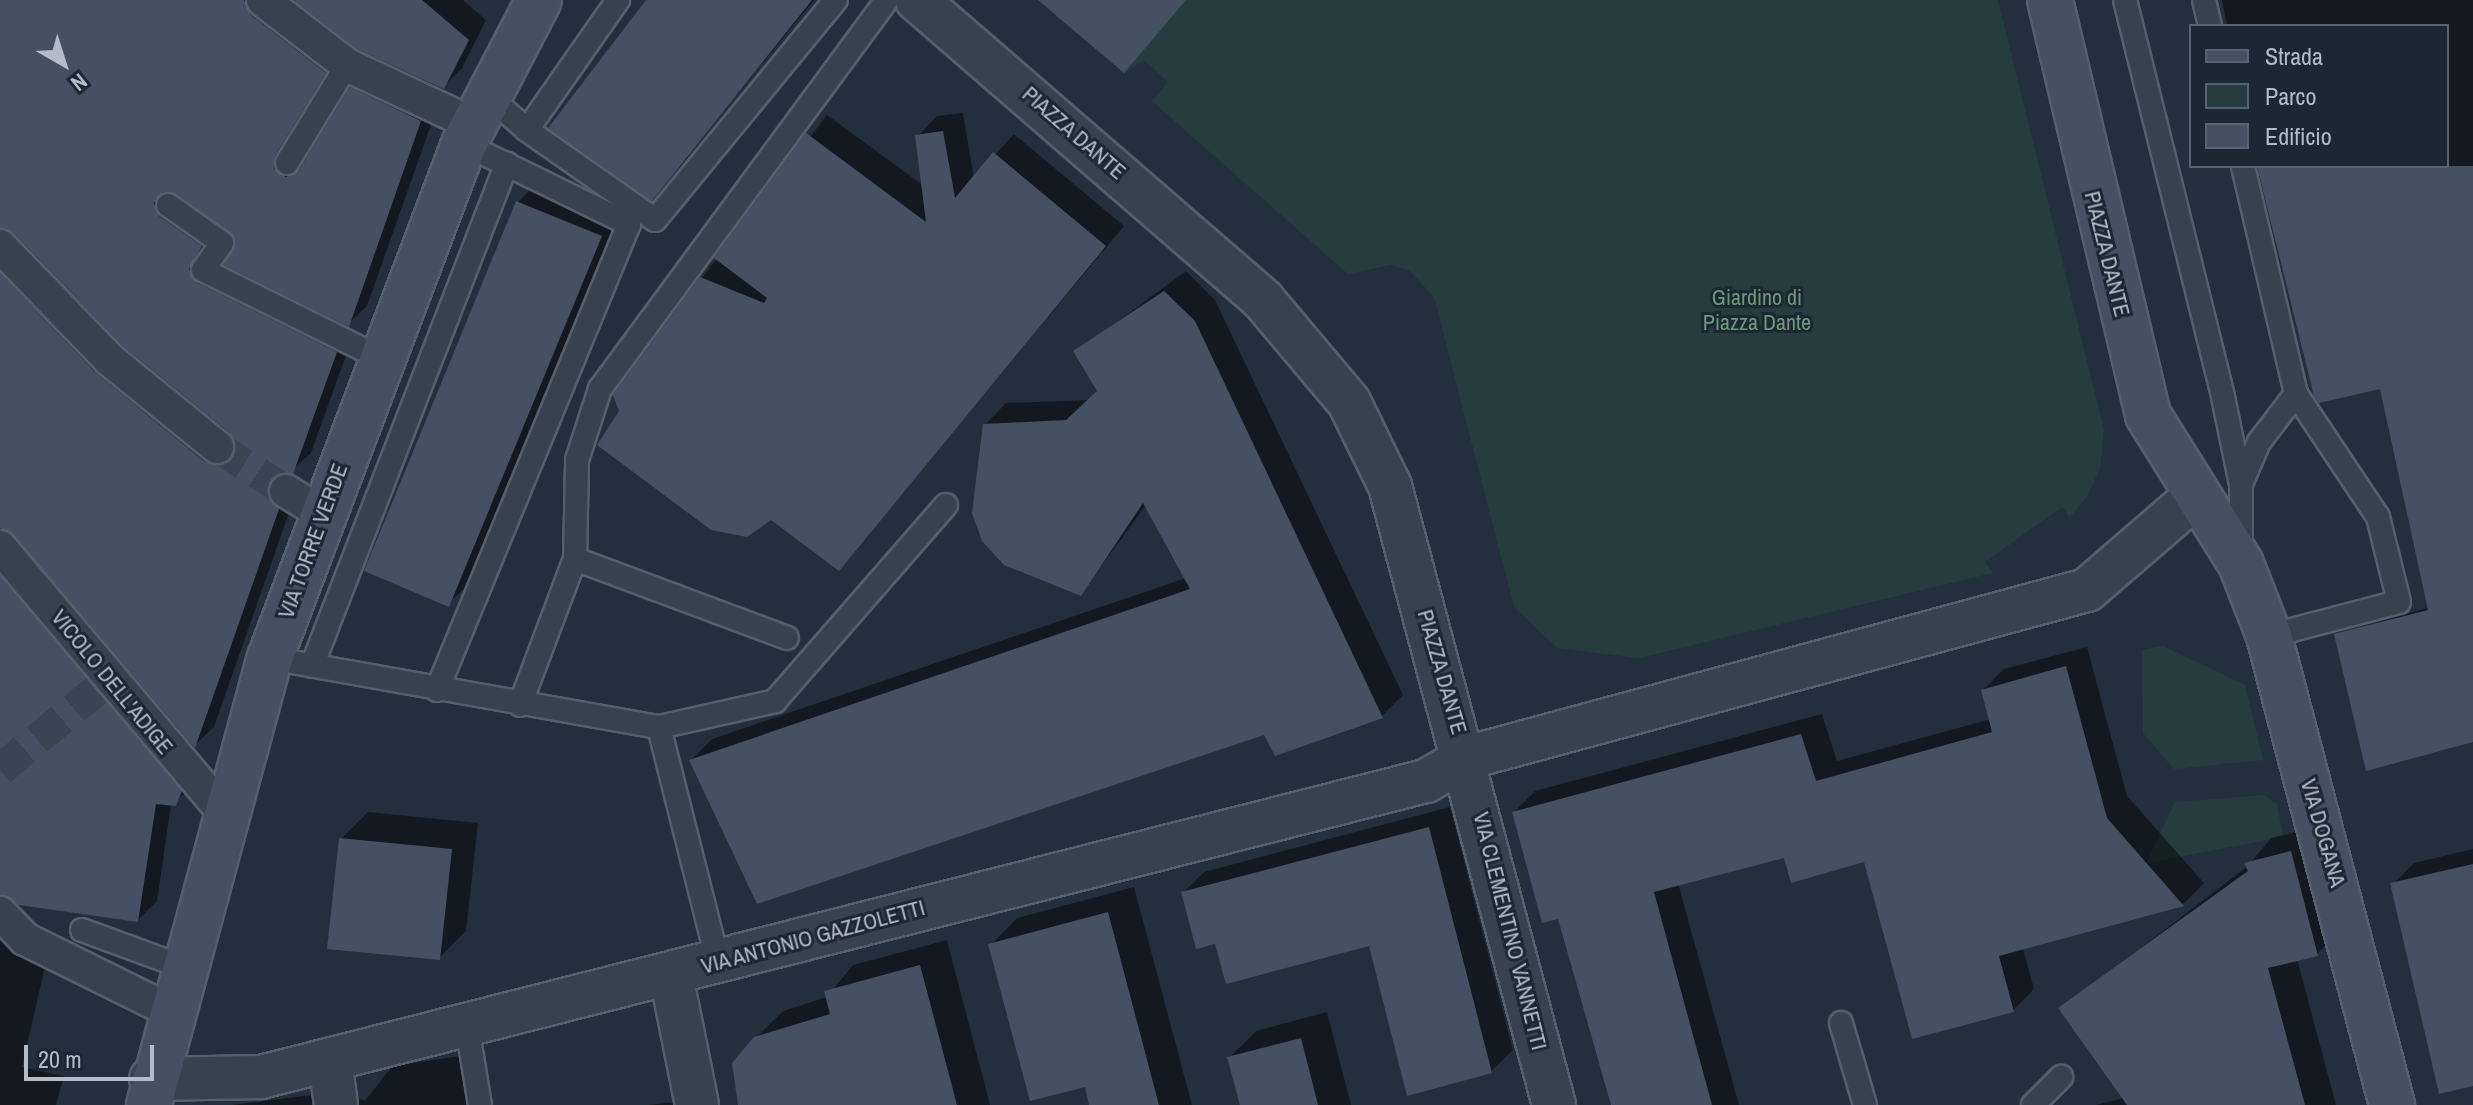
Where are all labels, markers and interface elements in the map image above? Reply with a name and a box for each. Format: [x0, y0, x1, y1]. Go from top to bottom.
north arrow [24, 24, 104, 104]
legend [2189, 24, 2449, 168]
text: Strada [2265, 40, 2323, 72]
text: N [65, 67, 94, 98]
text: Parco [2265, 80, 2316, 112]
street label: PIAZZA DANTE [1017, 81, 1131, 185]
text: Edificio [2265, 120, 2332, 152]
street label: PIAZZA DANTE [2079, 188, 2135, 320]
park label: Giardino di Piazza Dante [1703, 284, 1811, 336]
street label: VIA TORRE VERDE [273, 459, 353, 623]
street label: VICOLO DELL'ADIGE [46, 605, 178, 759]
street label: PIAZZA DANTE [1411, 606, 1473, 738]
street label: VIA DOGANA [2295, 775, 2351, 891]
street label: VIA CLEMENTINO VANNETTI [1468, 809, 1552, 1053]
street label: VIA ANTONIO GAZZOLETTI [697, 894, 929, 980]
scale bar [28, 1029, 158, 1079]
text: 20 m [38, 1043, 82, 1075]

